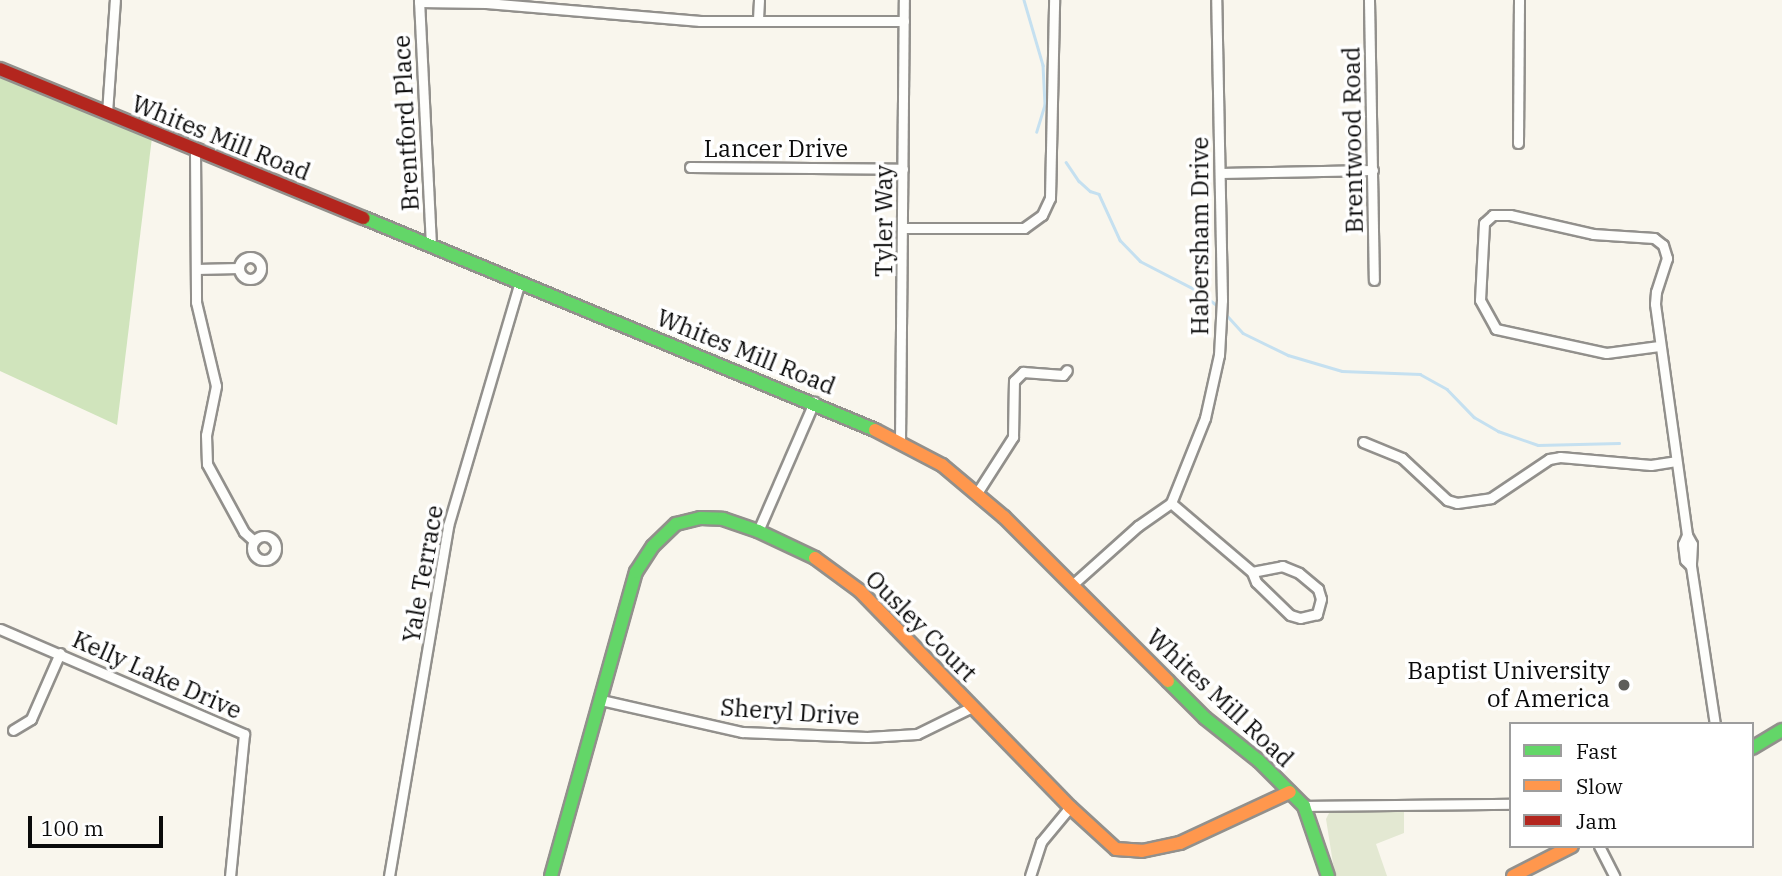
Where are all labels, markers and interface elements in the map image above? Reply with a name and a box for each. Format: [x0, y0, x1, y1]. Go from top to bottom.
street label: Brentford Place [387, 34, 425, 212]
street label: Brentwood Road [1337, 46, 1369, 234]
street label: Whites Mill Road [127, 89, 315, 187]
street label: Lancer Drive [704, 135, 848, 163]
street label: Habersham Drive [1186, 137, 1214, 335]
street label: Tyler Way [870, 165, 898, 277]
street label: Whites Mill Road [652, 303, 840, 401]
street label: Yale Terrace [397, 503, 449, 645]
street label: Ousley Court [859, 564, 983, 688]
street label: Whites Mill Road [1141, 623, 1299, 773]
street label: Kelly Lake Drive [68, 625, 246, 725]
place label: Baptist University of America [1407, 657, 1610, 713]
marker: Baptist University of America [1616, 677, 1632, 693]
street label: Sheryl Drive [719, 693, 861, 731]
legend [1509, 722, 1754, 848]
text: Fast [1576, 737, 1617, 765]
text: Slow [1576, 772, 1623, 800]
scale bar [32, 802, 166, 846]
text: Jam [1576, 807, 1617, 835]
text: 100 m [41, 814, 104, 842]

